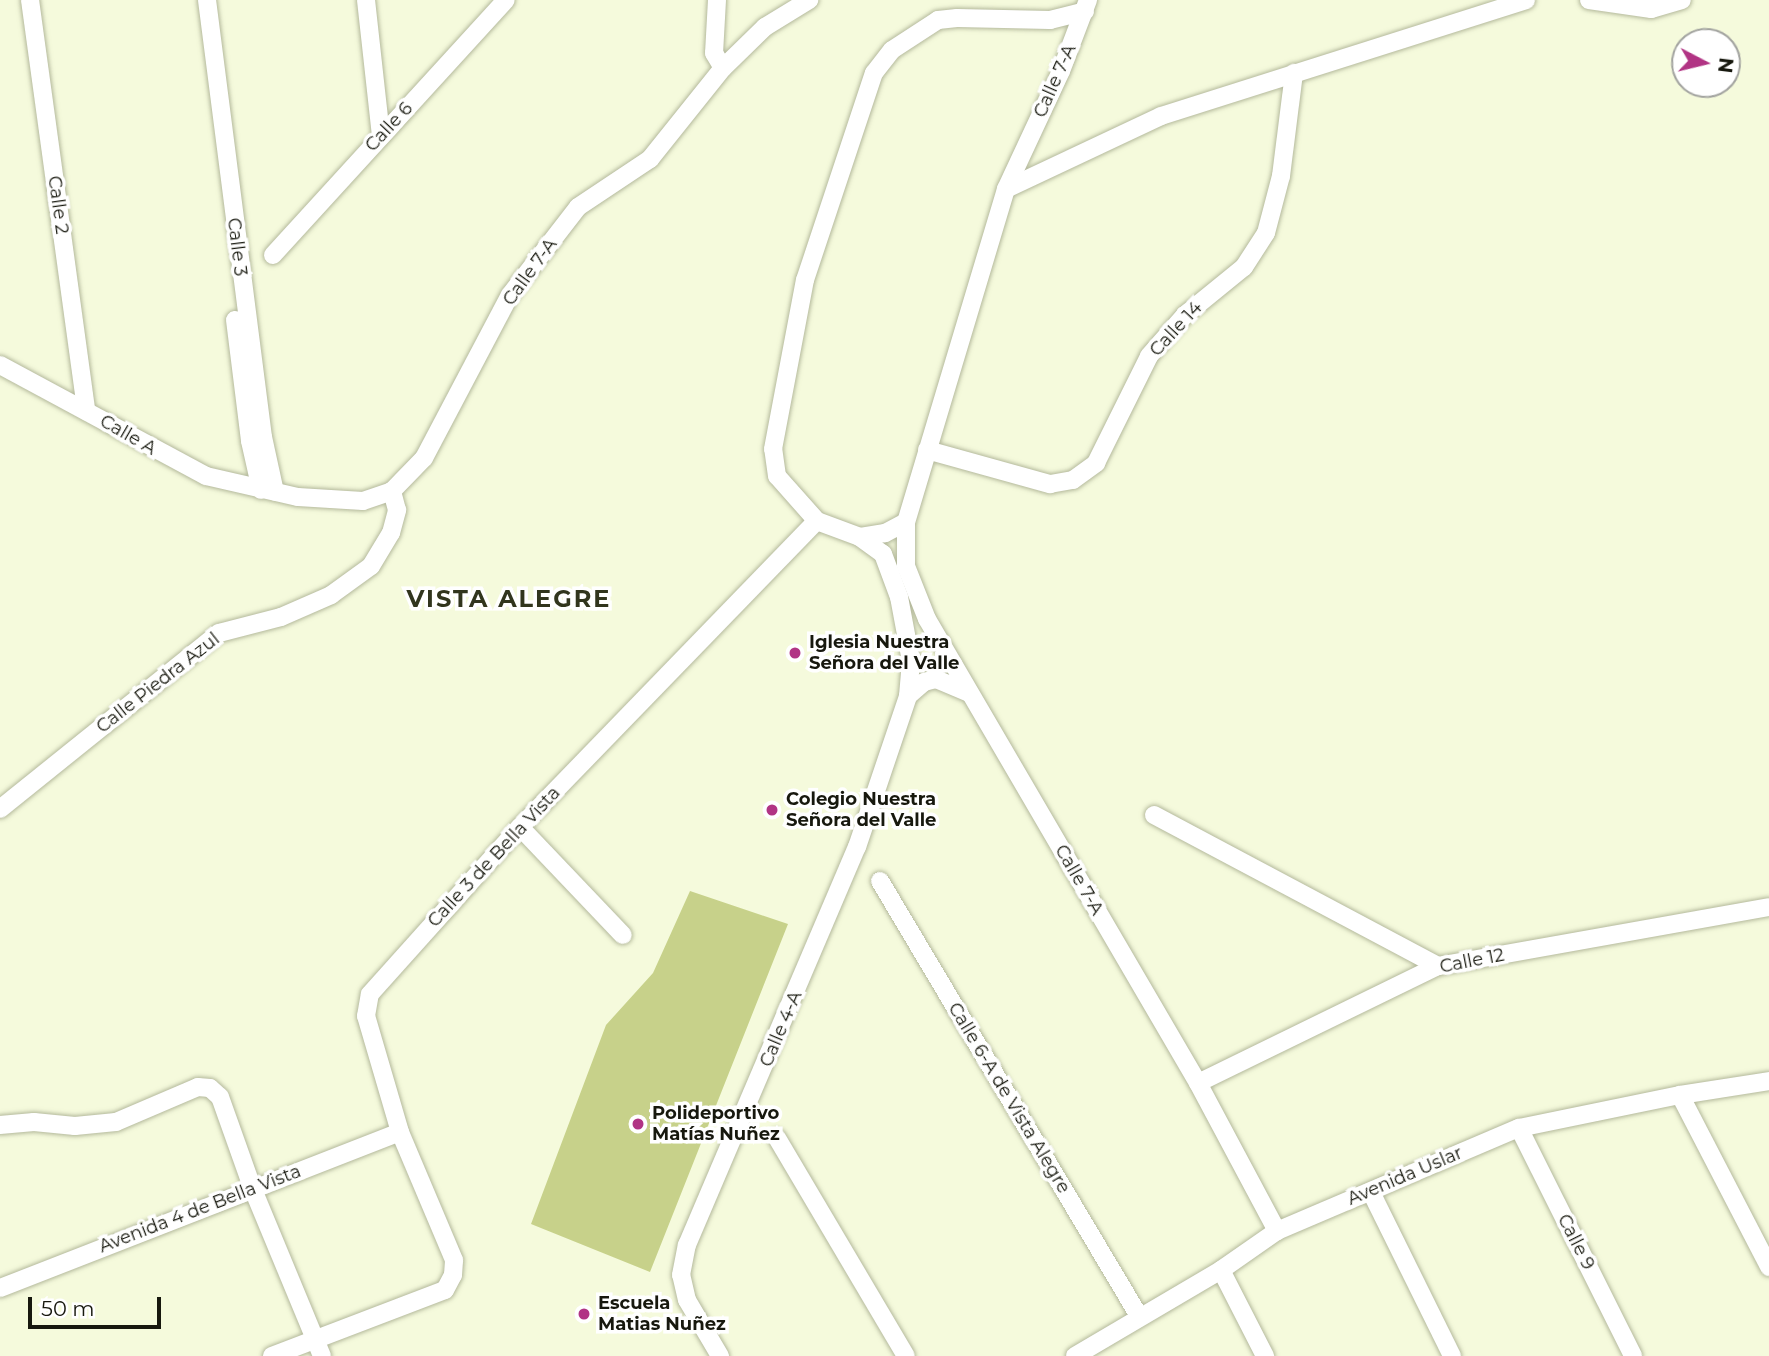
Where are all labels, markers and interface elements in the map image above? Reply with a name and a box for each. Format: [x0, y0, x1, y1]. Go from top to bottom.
north arrow [1671, 28, 1741, 98]
street label: Calle 7-A [1029, 41, 1081, 121]
text: N [1713, 56, 1738, 74]
street label: Calle 6 [361, 98, 417, 156]
street label: Calle 2 [43, 174, 73, 236]
street label: Calle 3 [223, 217, 251, 277]
street label: Calle 7-A [498, 234, 562, 310]
street label: Calle 14 [1145, 297, 1207, 361]
street label: Calle A [96, 410, 160, 460]
district label: VISTA ALEGRE [408, 585, 610, 613]
street label: Calle Piedra Azul [92, 628, 224, 738]
place label: Iglesia Nuestra Señora del Valle [809, 632, 959, 674]
marker: Iglesia Nuestra Señora del Valle [787, 645, 803, 661]
street label: Calle 3 de Bella Vista [423, 782, 565, 932]
place label: Colegio Nuestra Señora del Valle [786, 789, 936, 832]
marker: Colegio Nuestra Señora del Valle [764, 802, 780, 818]
street label: Calle 7-A [1050, 841, 1108, 919]
street label: Calle 12 [1438, 944, 1506, 978]
street label: Calle 4-A [755, 988, 807, 1070]
street label: Calle 6-A de Vista Alegre [943, 999, 1075, 1197]
place label: Polideportivo Matías Nuñez [652, 1103, 780, 1146]
marker: Polideportivo Matías Nuñez [630, 1116, 646, 1132]
street label: Avenida Uslar [1344, 1142, 1466, 1210]
street label: Avenida 4 de Bella Vista [96, 1160, 304, 1258]
street label: Calle 9 [1553, 1211, 1599, 1273]
scale bar [32, 1282, 164, 1326]
place label: Escuela Matias Nuñez [598, 1293, 726, 1336]
text: 50 m [41, 1296, 95, 1321]
marker: Escuela Matias Nuñez [576, 1306, 592, 1322]

